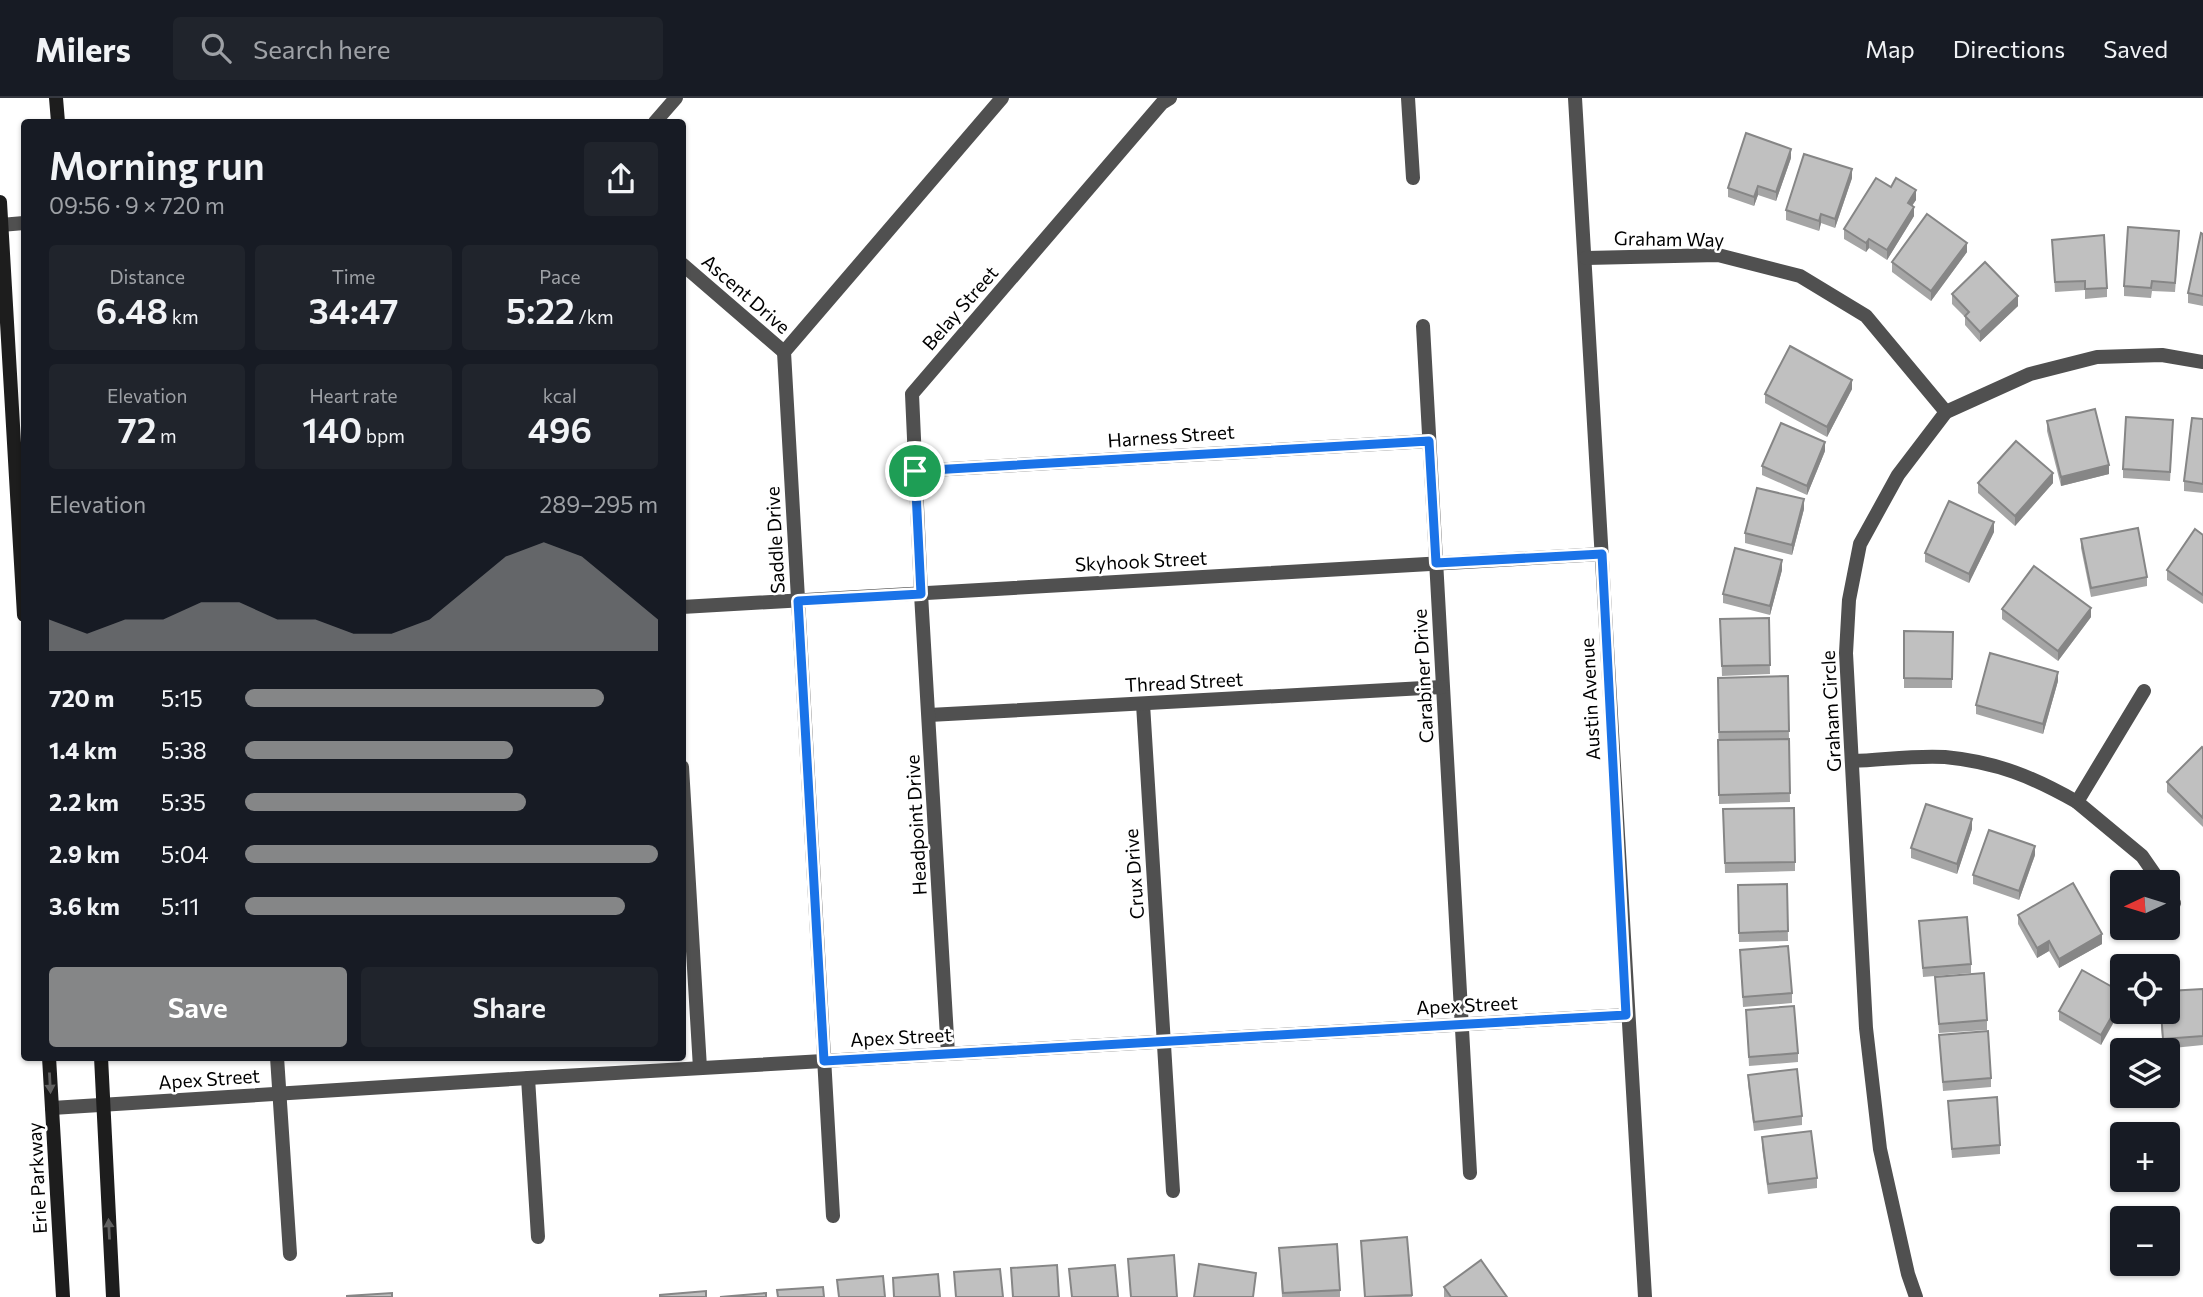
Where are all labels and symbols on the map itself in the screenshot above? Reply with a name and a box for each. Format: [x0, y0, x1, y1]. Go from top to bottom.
street label: Graham Way [1614, 226, 1724, 251]
street label: Ascent Drive [698, 249, 795, 338]
street label: Belay Street [917, 261, 1003, 354]
street label: Harness Street [1107, 420, 1235, 451]
pin [885, 441, 945, 501]
street label: Saddle Drive [760, 486, 789, 594]
street label: Skyhook Street [1074, 546, 1208, 575]
street label: Carabiner Drive [1407, 608, 1438, 744]
street label: Austin Avenue [1575, 637, 1604, 761]
street label: Graham Circle [1816, 650, 1845, 772]
street label: Thread Street [1124, 667, 1244, 696]
street label: Headpoint Drive [900, 754, 931, 896]
street label: Crux Drive [1119, 828, 1148, 920]
north arrow [2110, 870, 2180, 940]
street label: Apex Street [1416, 990, 1519, 1019]
street label: Apex Street [850, 1022, 953, 1051]
street label: Apex Street [157, 1063, 261, 1094]
one-way arrow [45, 1072, 56, 1094]
street label: Erie Parkway [22, 1121, 51, 1234]
one-way arrow [103, 1218, 114, 1240]

